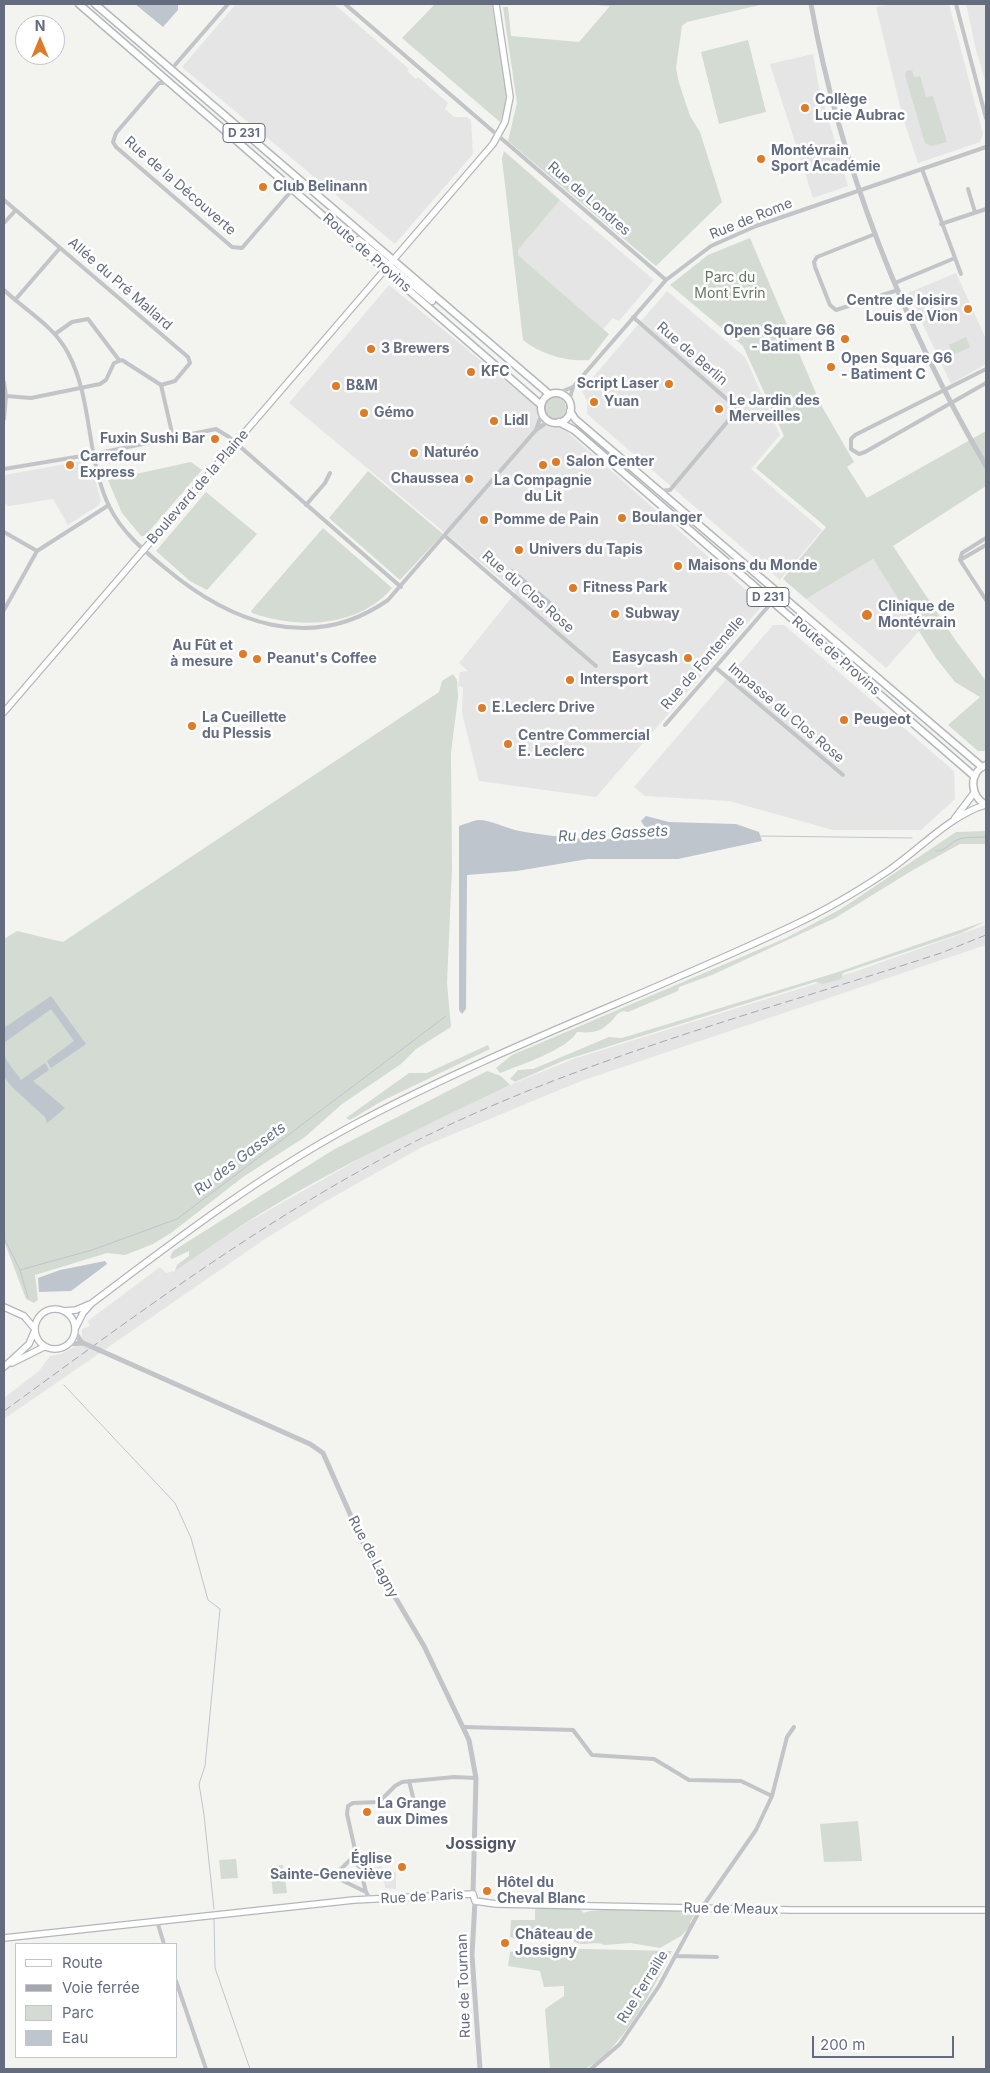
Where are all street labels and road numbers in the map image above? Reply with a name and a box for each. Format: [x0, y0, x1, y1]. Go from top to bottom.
road number: D 231 [223, 124, 265, 142]
street label: Rue de la Découverte [121, 133, 239, 239]
street label: Rue de Londres [544, 159, 634, 239]
street label: Rue de Rome [707, 195, 795, 243]
street label: Route de Provins [319, 210, 415, 296]
street label: Allée du Pré Mallard [65, 234, 175, 334]
street label: Rue de Berlin [653, 319, 731, 389]
street label: Boulevard de la Plaine [144, 426, 252, 548]
street label: Rue du Clos Rose [479, 548, 577, 636]
road number: D 231 [747, 588, 789, 606]
street label: Rue de Fontenelle [658, 613, 748, 713]
street label: Route de Provins [788, 613, 884, 699]
street label: Impasse du Clos Rose [725, 660, 847, 766]
street label: Rue de Lagny [344, 1513, 402, 1601]
street label: Rue de Paris [380, 1886, 464, 1908]
street label: Rue de Meaux [683, 1900, 779, 1918]
street label: Rue de Tournan [454, 1933, 474, 2039]
street label: Rue Ferraille [614, 1948, 672, 2026]

